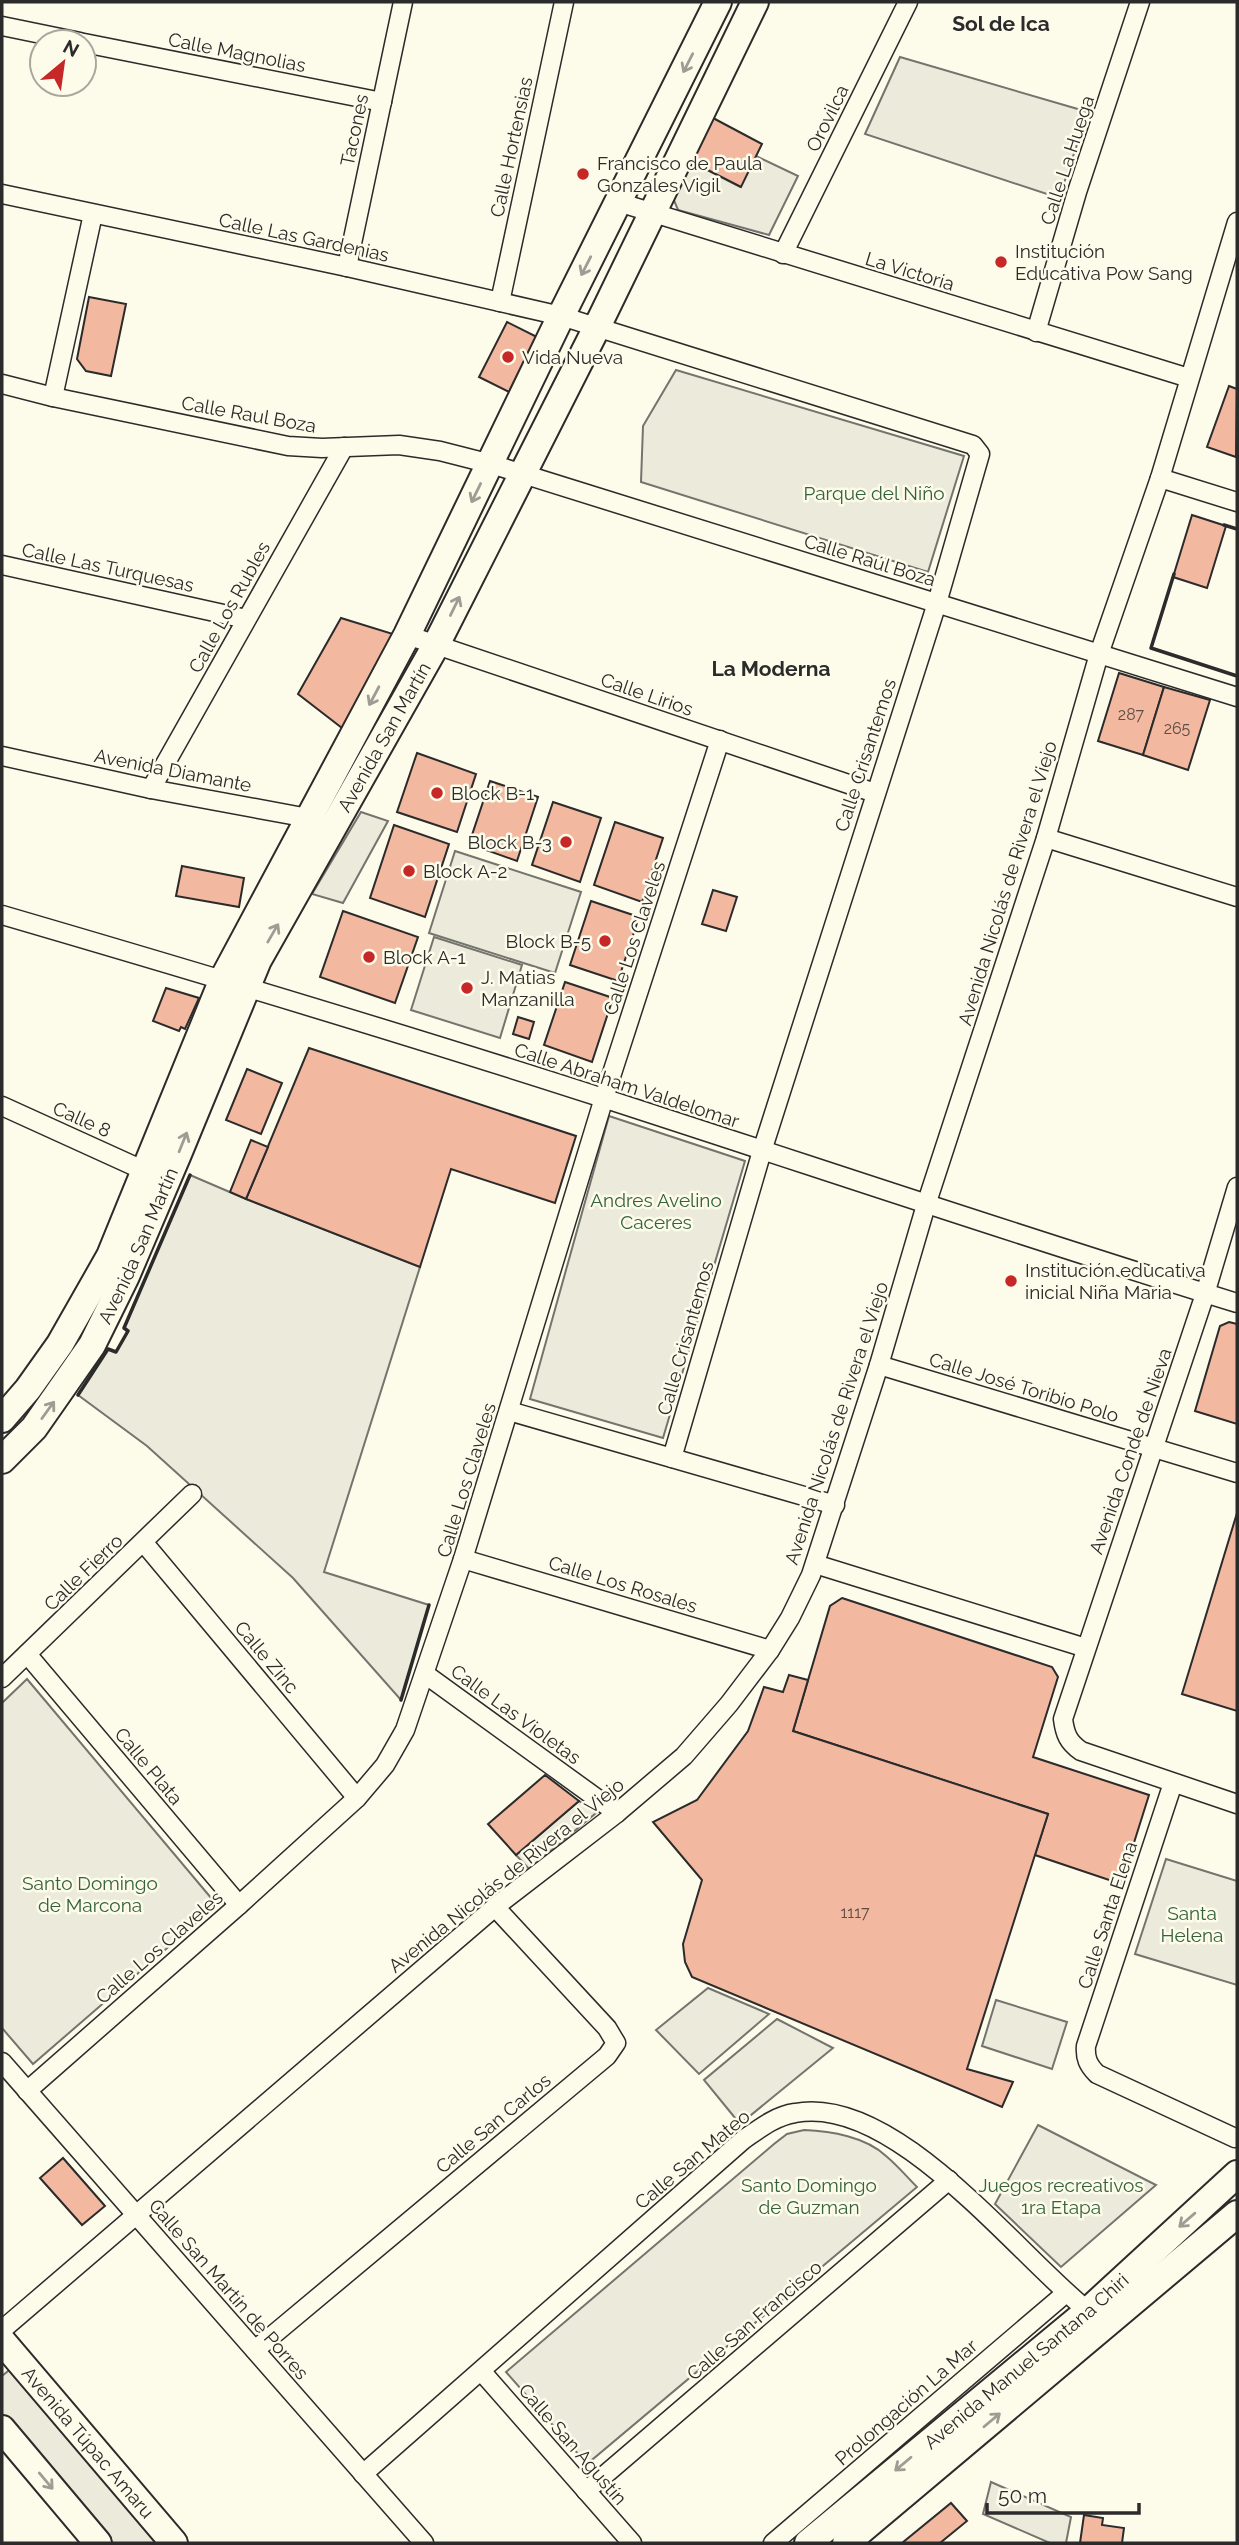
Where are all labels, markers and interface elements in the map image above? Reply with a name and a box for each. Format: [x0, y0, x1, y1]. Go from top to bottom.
district label: Sol de Ica [952, 11, 1050, 36]
north arrow [28, 28, 98, 98]
street label: Calle Magnolias [166, 28, 308, 76]
text: N [60, 35, 83, 61]
one-way arrow [680, 52, 694, 73]
street label: Calle Hortensias [485, 75, 537, 219]
street label: Orovilca [801, 81, 853, 155]
street label: Tacones [336, 92, 372, 168]
street label: Calle La Huega [1036, 93, 1098, 227]
place label: Francisco de Paula Gonzales Vigil [597, 152, 762, 196]
marker: Francisco de Paula Gonzales Vigil [575, 166, 591, 182]
street label: Calle Las Gardenias [217, 208, 391, 266]
place label: Institución Educativa Pow Sang [1015, 240, 1193, 284]
street label: La Victoria [863, 247, 957, 295]
marker: Institución Educativa Pow Sang [993, 254, 1009, 270]
one-way arrow [578, 255, 592, 276]
place label: Vida Nueva [522, 346, 623, 368]
marker: Vida Nueva [500, 349, 516, 365]
street label: Calle Raul Boza [180, 391, 318, 437]
one-way arrow [469, 482, 483, 503]
park label: Parque del Niño [803, 482, 945, 504]
street label: Calle Raúl Boza [802, 530, 938, 590]
street label: Calle Las Turquesas [20, 538, 196, 596]
street label: Calle Los Rubles [184, 538, 274, 676]
one-way arrow [449, 596, 462, 617]
district label: La Moderna [711, 656, 831, 681]
street label: Avenida San Martín [333, 658, 435, 816]
street label: Calle Lirios [598, 668, 696, 720]
street label: Calle Crisantemos [830, 676, 900, 834]
one-way arrow [367, 685, 380, 706]
house number: 287 [1118, 705, 1145, 724]
house number: 265 [1164, 719, 1191, 738]
street label: Avenida Nicolás de Rivera el Viejo [953, 738, 1061, 1028]
street label: Avenida Diamante [93, 744, 253, 796]
place label: Block B-1 [451, 782, 534, 804]
marker: Block B-1 [429, 785, 445, 801]
place label: Block B-3 [467, 831, 552, 853]
marker: Block B-3 [558, 834, 574, 850]
street label: Calle Los Claveles [599, 858, 669, 1018]
place label: Block A-2 [423, 860, 508, 882]
marker: Block A-2 [401, 863, 417, 879]
one-way arrow [266, 924, 280, 944]
place label: Block B-5 [505, 930, 591, 952]
marker: Block B-5 [597, 933, 613, 949]
place label: Block A-1 [383, 946, 466, 968]
marker: Block A-1 [361, 949, 377, 965]
place label: J. Matias Manzanilla [481, 966, 575, 1010]
marker: J. Matias Manzanilla [459, 980, 475, 996]
street label: Calle Abraham Valdelomar [512, 1038, 743, 1132]
street label: Calle 8 [50, 1097, 114, 1141]
one-way arrow [177, 1132, 190, 1154]
street label: Avenida San Martín [93, 1164, 182, 1327]
park label: Andres Avelino Caceres [590, 1189, 722, 1233]
street label: Calle Crisantemos [652, 1258, 718, 1418]
place label: Institución educativa inicial Niña Maria [1025, 1259, 1206, 1303]
marker: Institución educativa inicial Niña Maria [1003, 1273, 1019, 1289]
street label: Avenida Nicolás de Rivera el Viejo [780, 1279, 892, 1567]
street label: Avenida Conde de Nieva [1084, 1345, 1176, 1557]
street label: Calle José Toribio Polo [927, 1348, 1121, 1426]
street label: Calle Los Claveles [432, 1400, 500, 1560]
one-way arrow [40, 1401, 55, 1420]
street label: Calle Fierro [39, 1529, 127, 1615]
street label: Calle Los Rosales [546, 1551, 700, 1617]
street label: Calle Zinc [231, 1616, 303, 1698]
street label: Calle Las Violetas [447, 1660, 585, 1768]
street label: Calle Plata [110, 1723, 188, 1809]
street label: Avenida Nicolás de Rivera el Viejo [384, 1773, 628, 1977]
street label: Calle Santa Elena [1073, 1839, 1141, 1991]
park label: Santo Domingo de Marcona [22, 1872, 158, 1916]
street label: Calle Los Claveles [91, 1886, 227, 2008]
park label: Santa Helena [1161, 1902, 1223, 1946]
house number: 1117 [840, 1903, 870, 1922]
street label: Calle San Carlos [431, 2069, 555, 2177]
street label: Calle San Mateo [630, 2105, 754, 2213]
park label: Santo Domingo de Guzman [741, 2174, 877, 2218]
park label: Juegos recreativos 1ra Etapa [978, 2174, 1144, 2218]
street label: Calle San Martín de Porres [145, 2194, 313, 2384]
one-way arrow [1178, 2212, 1196, 2228]
street label: Calle San Francisco [682, 2255, 826, 2385]
street label: Avenida Manuel Santana Chiri [919, 2269, 1133, 2453]
street label: Prolongación La Mar [831, 2334, 982, 2470]
street label: Avenida Túpac Amaru [18, 2362, 159, 2522]
street label: Calle San Agustín [514, 2379, 632, 2509]
one-way arrow [983, 2412, 1001, 2428]
one-way arrow [894, 2456, 912, 2472]
one-way arrow [38, 2472, 54, 2490]
scale bar [987, 2472, 1139, 2516]
text: 50 m [998, 2483, 1047, 2508]

